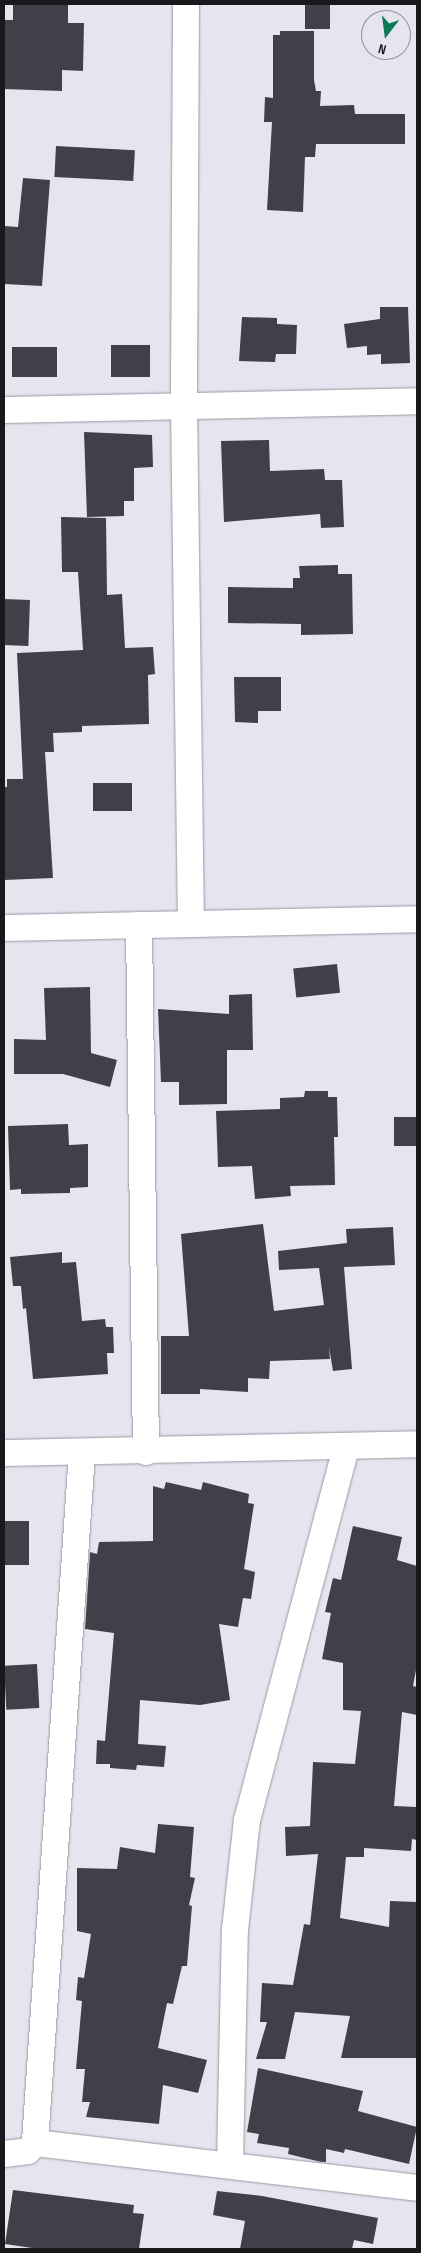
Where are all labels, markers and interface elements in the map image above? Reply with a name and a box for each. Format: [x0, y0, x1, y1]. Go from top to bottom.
north arrow [361, 10, 411, 60]
text: N [376, 40, 388, 58]

